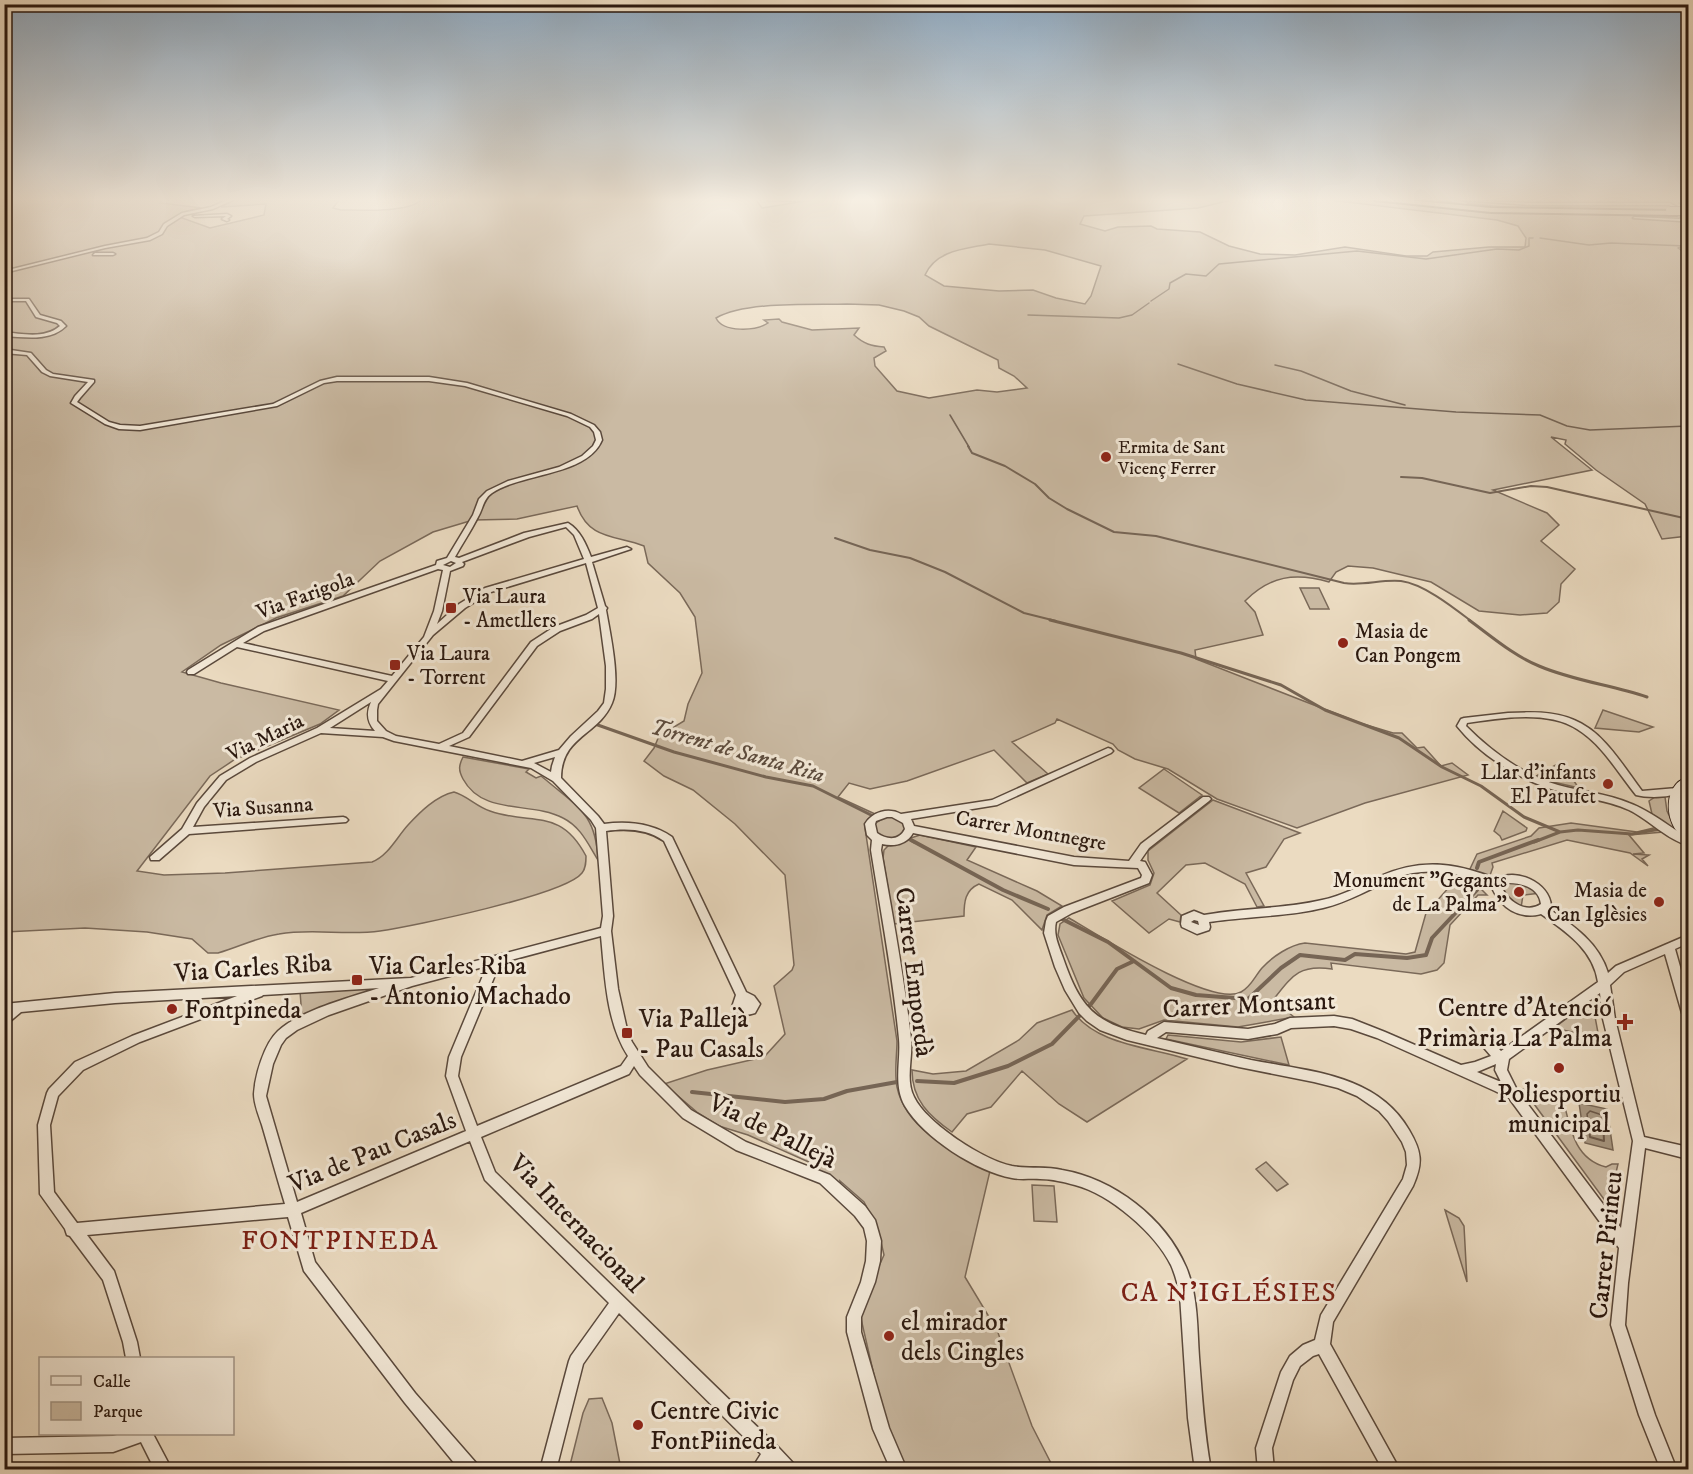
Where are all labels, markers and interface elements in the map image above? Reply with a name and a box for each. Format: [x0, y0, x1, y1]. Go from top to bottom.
place label: Ermita de Sant Vicenç Ferrer [1117, 437, 1225, 480]
marker: Ermita de Sant Vicenç Ferrer [1099, 450, 1113, 464]
street label: Via Farigola [252, 566, 358, 626]
place label: Via Laura - Ametllers [462, 584, 557, 634]
marker: Via Laura - Ametllers [444, 601, 458, 615]
place label: Masia de Can Pongem [1355, 619, 1461, 669]
marker: Masia de Can Pongem [1336, 636, 1350, 650]
place label: Via Laura - Torrent [406, 641, 490, 691]
marker: Via Laura - Torrent [388, 658, 402, 672]
street label: Via Maria [222, 708, 308, 768]
water label: Torrent de Santa Rita [648, 714, 828, 789]
place label: Llar d'infants El Patufet [1481, 760, 1596, 810]
marker: Llar d'infants El Patufet [1601, 777, 1615, 791]
street label: Via Susanna [211, 792, 314, 825]
street label: Carrer Montnegre [953, 805, 1108, 857]
place label: Monument "Gegants de La Palma" [1333, 868, 1507, 918]
place label: Masia de Can Iglèsies [1547, 878, 1647, 928]
street label: Carrer Empordà [887, 885, 940, 1059]
marker: Monument "Gegants de La Palma" [1512, 885, 1526, 899]
marker: Masia de Can Iglèsies [1652, 895, 1666, 909]
street label: Via Carles Riba [172, 947, 333, 991]
place label: Via Carles Riba - Antonio Machado [368, 950, 571, 1013]
marker: Via Carles Riba - Antonio Machado [350, 973, 364, 987]
street label: Carrer Montsant [1162, 984, 1336, 1027]
place label: Centre d'Atenció Primària La Palma [1417, 992, 1612, 1055]
place label: Fontpineda [184, 994, 302, 1027]
marker: Fontpineda [165, 1002, 179, 1016]
place label: Via Pallejà - Pau Casals [638, 1003, 764, 1066]
marker: Centre d'Atenció Primària La Palma [1616, 1013, 1634, 1031]
marker: Via Pallejà - Pau Casals [620, 1026, 634, 1040]
marker: Poliesportiu municipal [1552, 1061, 1566, 1075]
place label: Poliesportiu municipal [1497, 1078, 1621, 1141]
street label: Via de Pallejà [702, 1086, 842, 1177]
street label: Via de Pau Casals [283, 1104, 461, 1201]
street label: Via Internacional [501, 1147, 650, 1300]
street label: Carrer Pirineu [1582, 1169, 1631, 1321]
district label: FONTPINEDA [241, 1224, 439, 1258]
district label: CA N'IGLÉSIES [1121, 1276, 1337, 1310]
place label: el mirador dels Cingles [901, 1306, 1024, 1369]
marker: el mirador dels Cingles [882, 1329, 896, 1343]
legend [39, 1357, 234, 1435]
text: Calle [93, 1371, 131, 1393]
place label: Centre Civic FontPiineda [650, 1395, 779, 1458]
text: Parque [93, 1401, 143, 1423]
marker: Centre Civic FontPiineda [631, 1418, 645, 1432]

